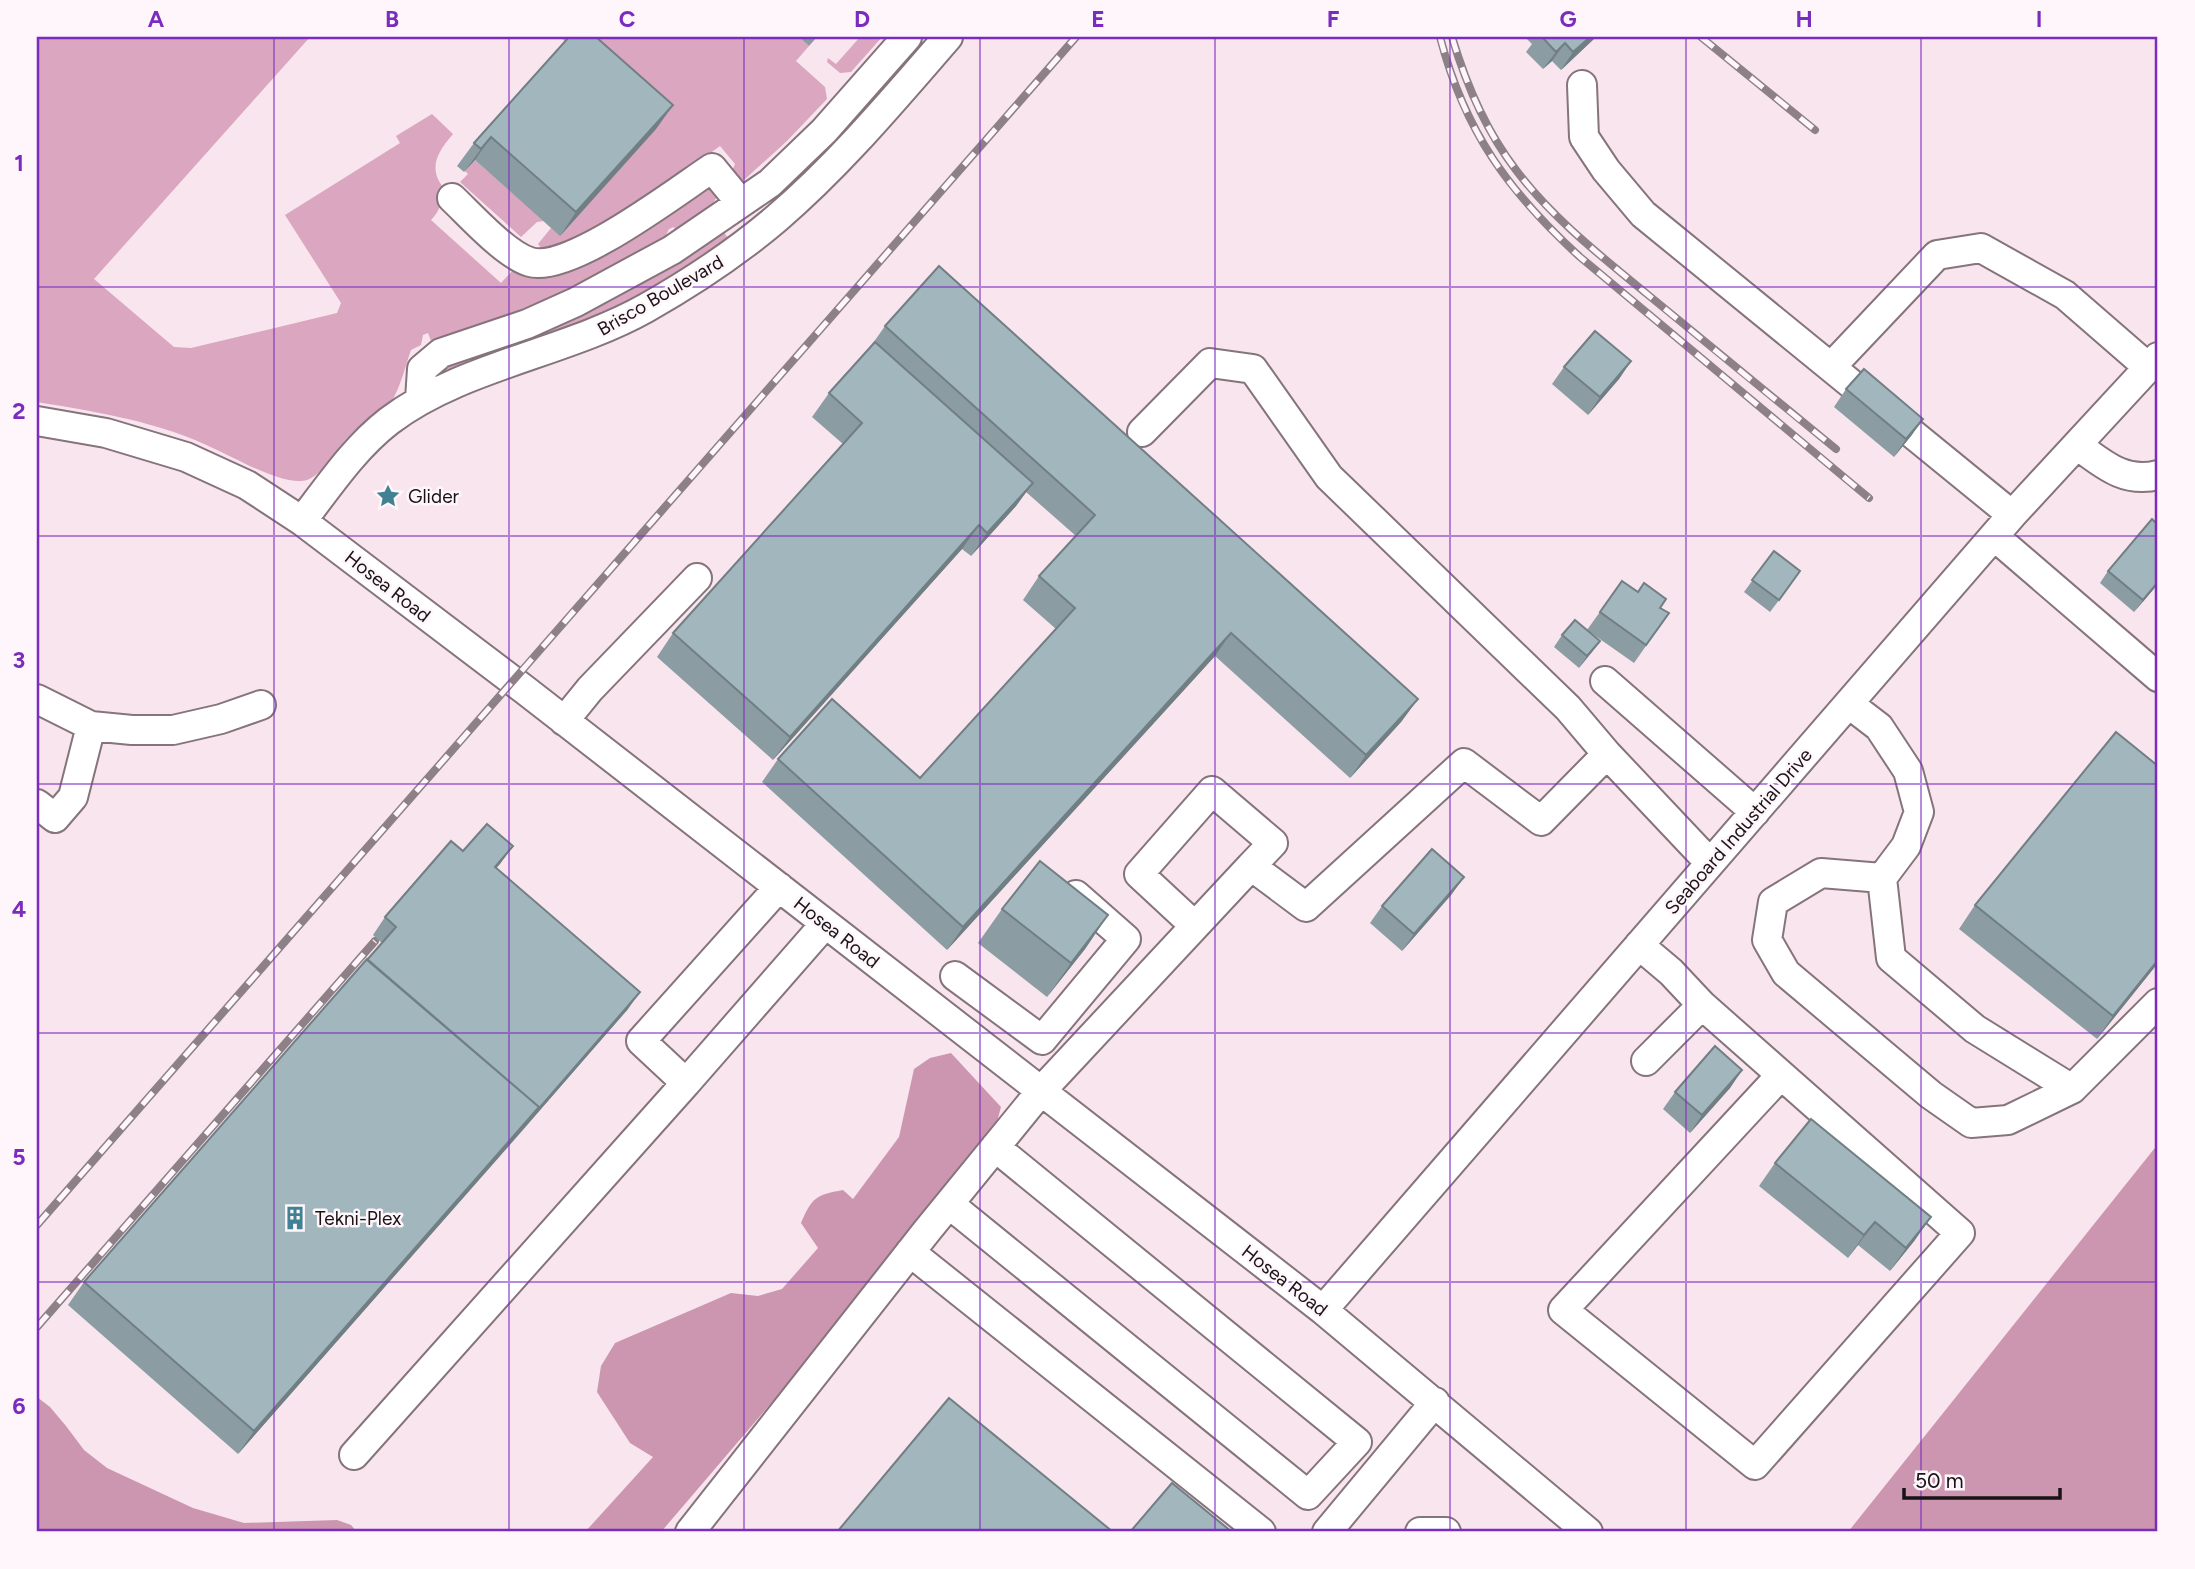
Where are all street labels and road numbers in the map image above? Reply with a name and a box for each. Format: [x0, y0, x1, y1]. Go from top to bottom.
street label: Brisco Boulevard [593, 250, 727, 341]
street label: Hosea Road [340, 546, 435, 627]
street label: Seaboard Industrial Drive [1660, 744, 1817, 919]
street label: Hosea Road [789, 892, 884, 973]
street label: Hosea Road [1237, 1240, 1332, 1321]

